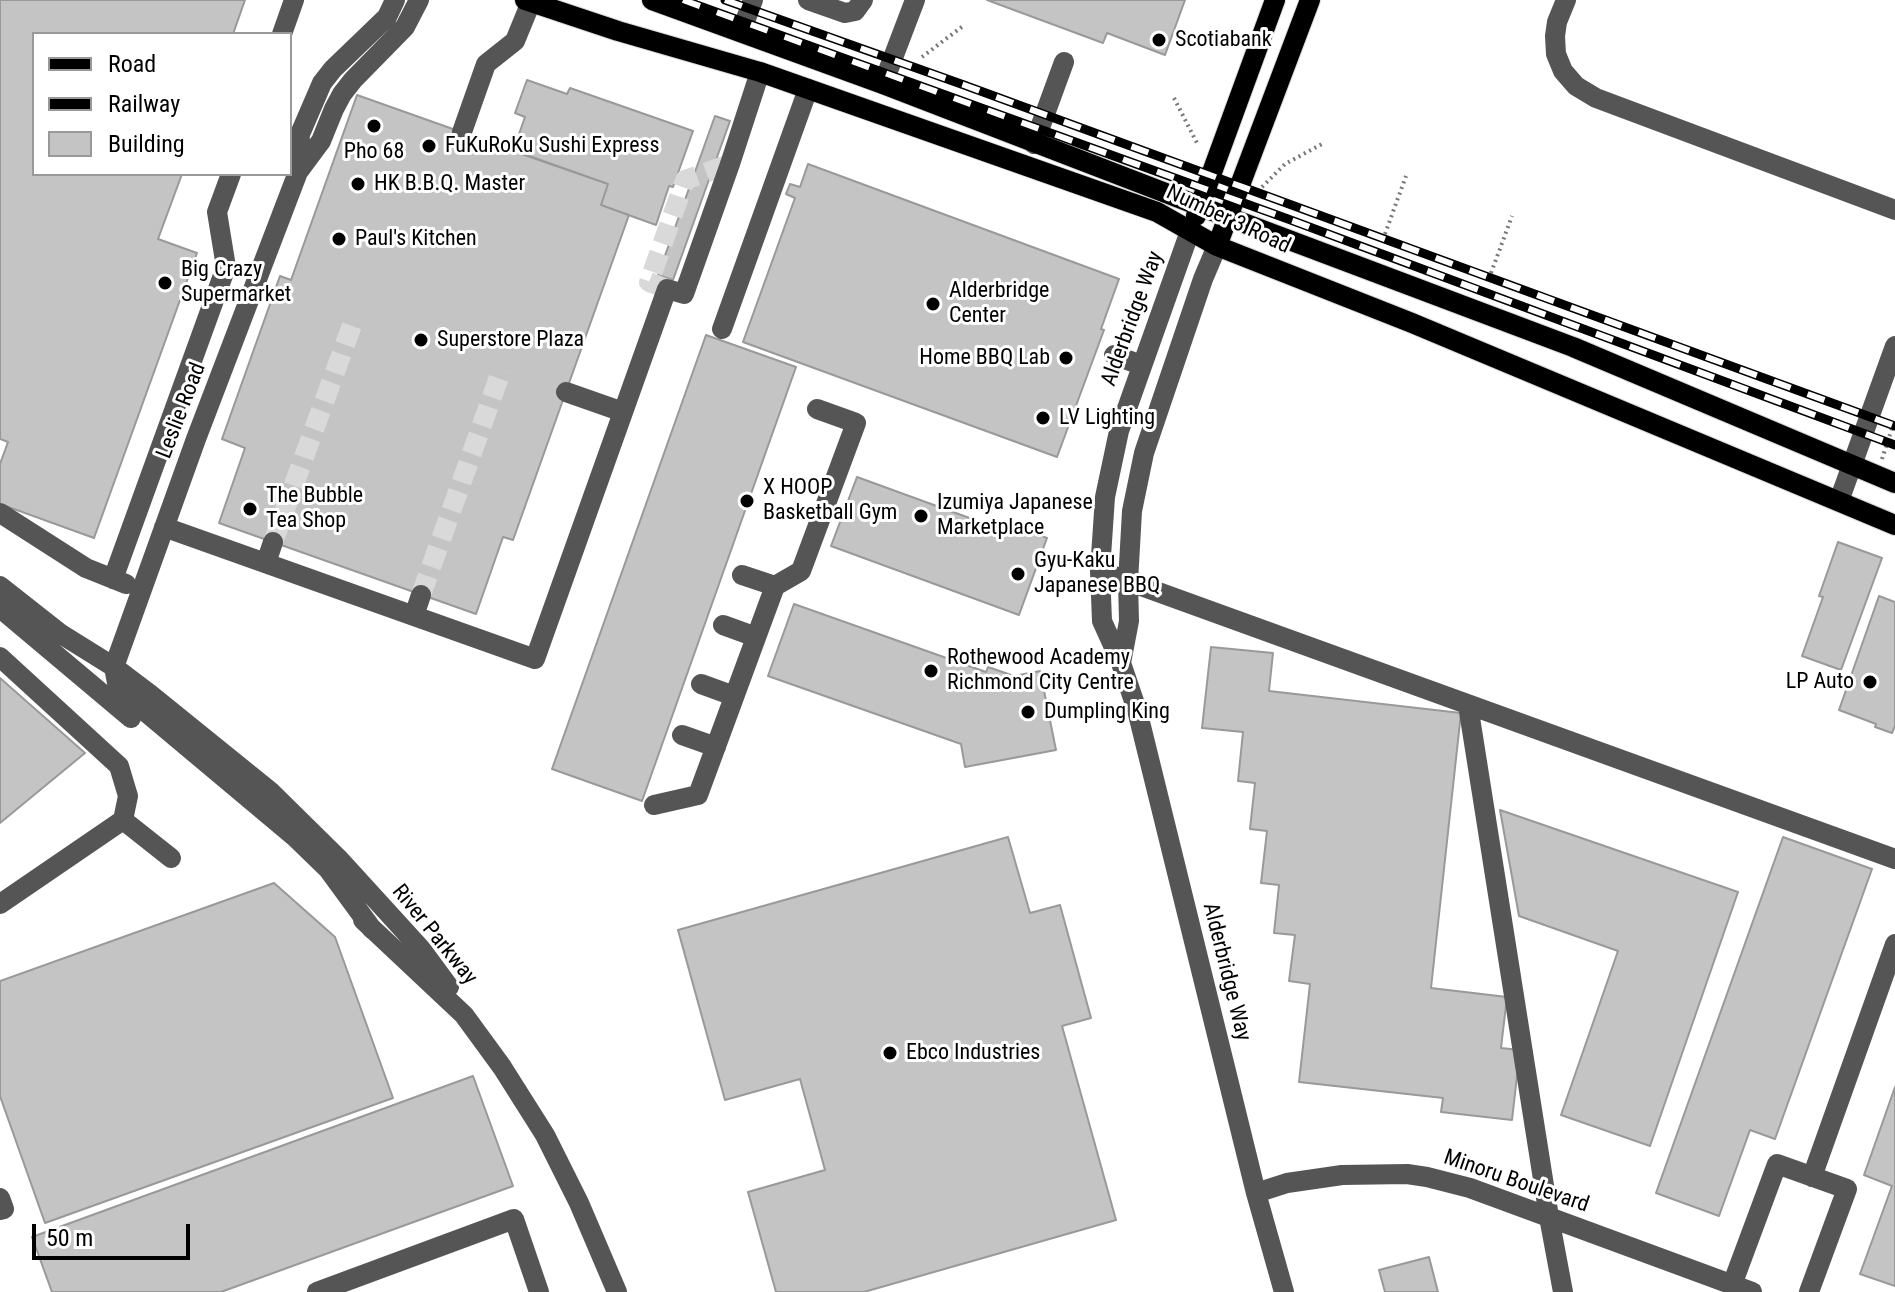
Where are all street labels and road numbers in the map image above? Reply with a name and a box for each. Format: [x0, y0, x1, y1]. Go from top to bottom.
street label: Number 3 Road [1162, 180, 1294, 260]
street label: Alderbridge Way [1096, 248, 1170, 390]
street label: Leslie Road [152, 359, 212, 463]
street label: River Parkway [386, 880, 482, 990]
street label: Alderbridge Way [1196, 900, 1256, 1044]
street label: Minoru Boulevard [1440, 1145, 1592, 1219]

